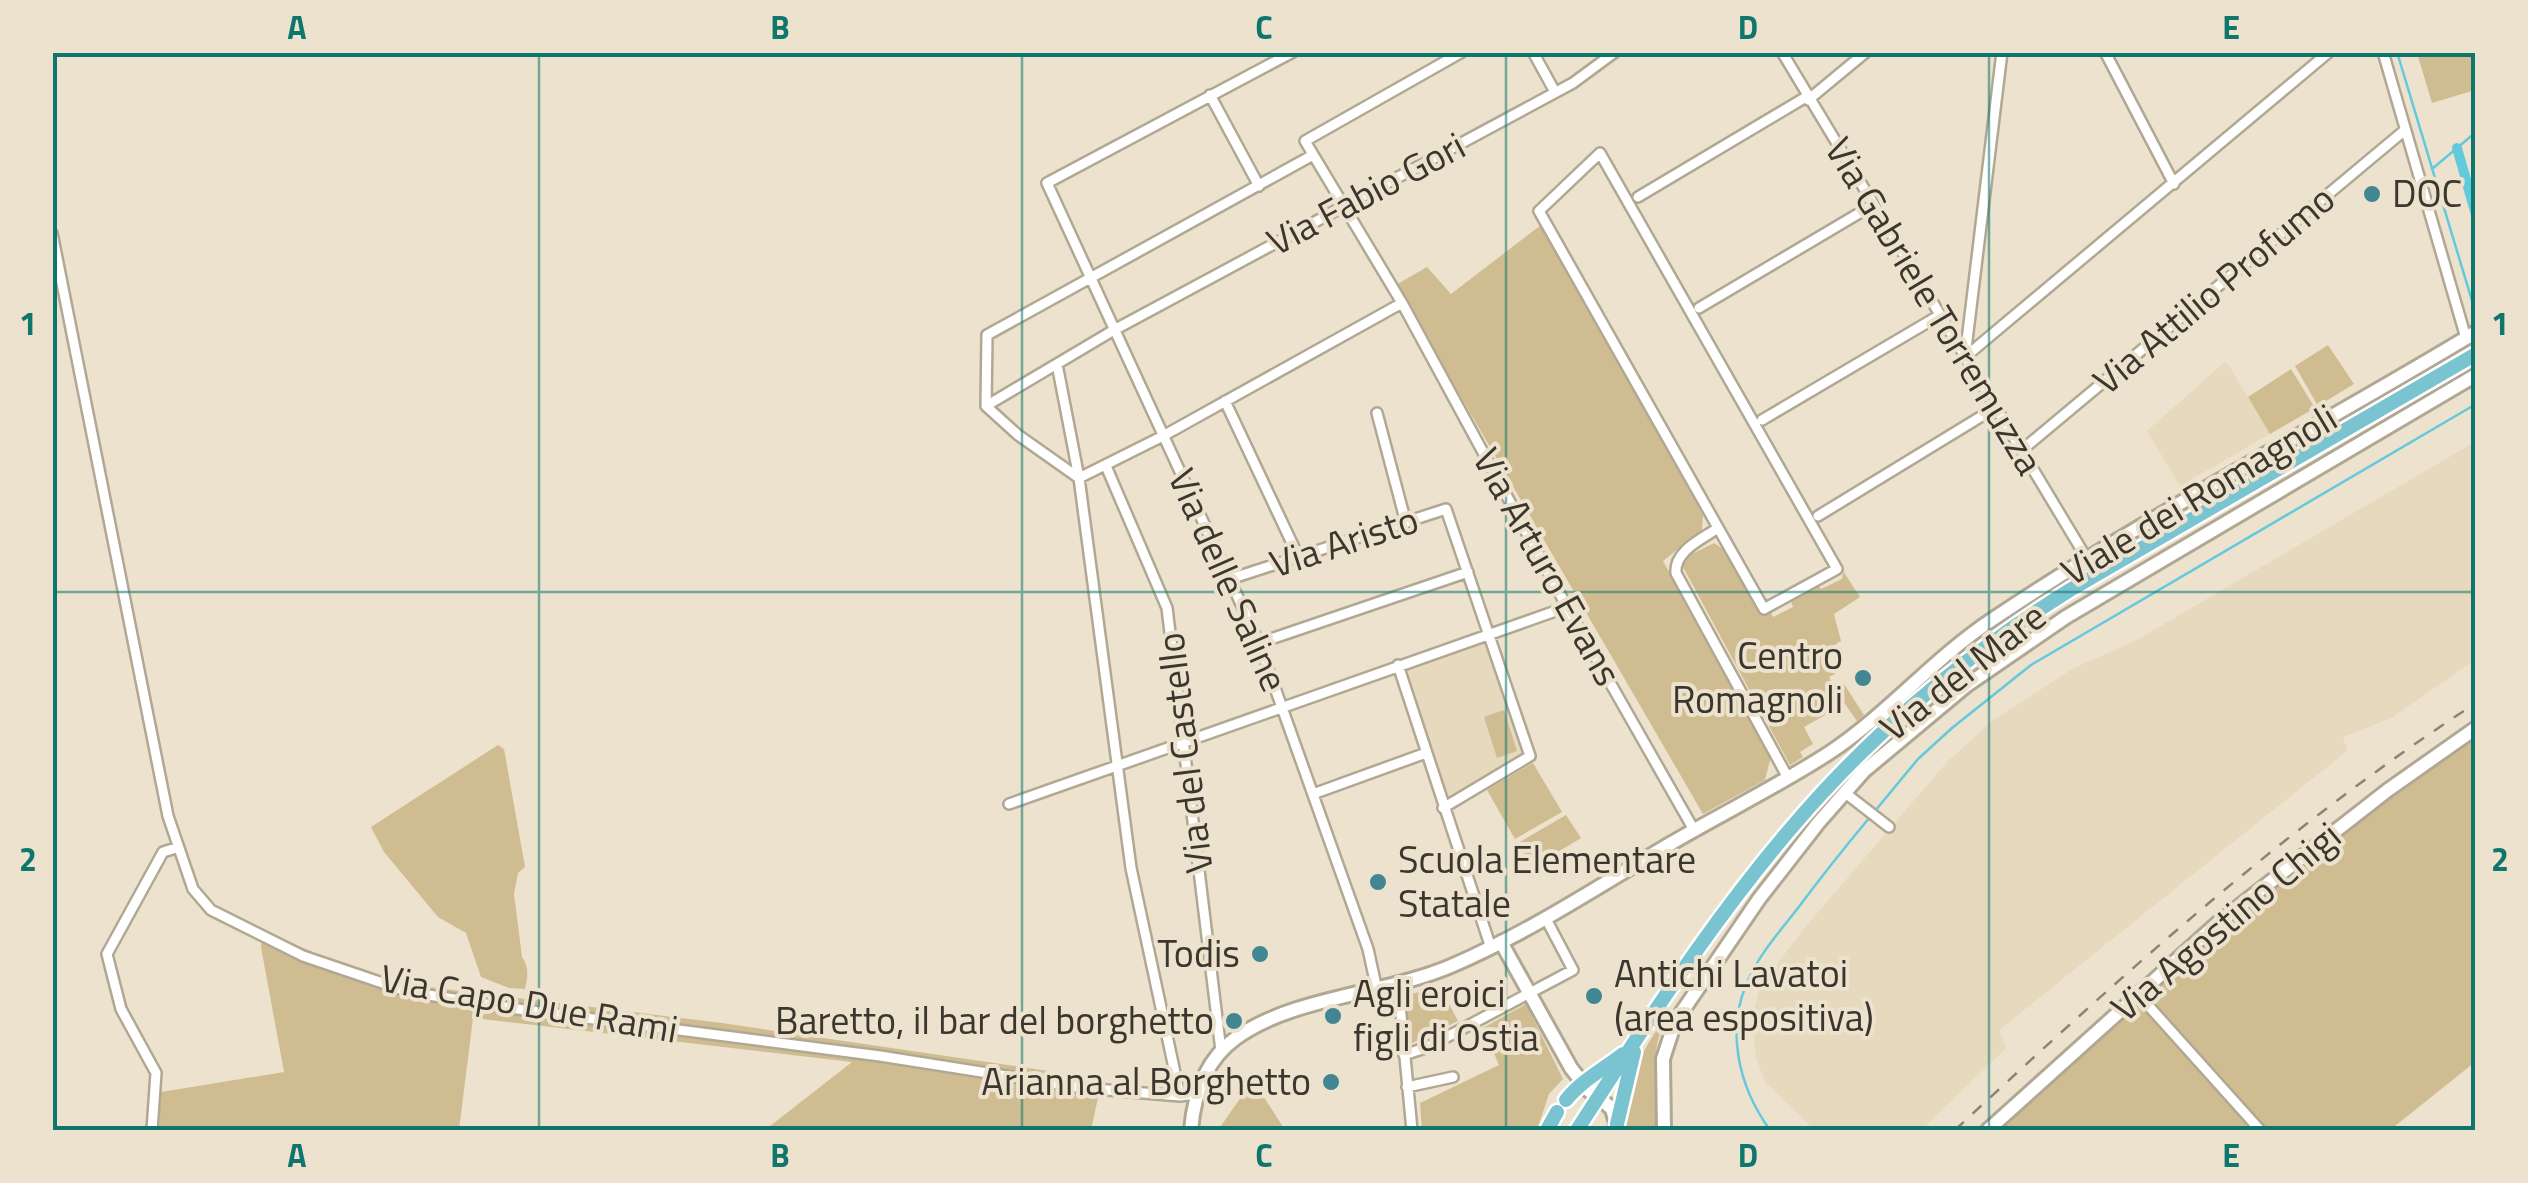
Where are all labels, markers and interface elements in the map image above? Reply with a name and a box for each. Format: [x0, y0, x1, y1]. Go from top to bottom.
text: A [287, 3, 307, 51]
text: B [770, 3, 790, 51]
text: C [1255, 3, 1273, 51]
text: D [1738, 3, 1758, 51]
text: E [2222, 3, 2240, 51]
street label: Via Fabio Gori [1256, 117, 1475, 270]
street label: Via Gabriele Torremuzza [1811, 126, 2059, 485]
place label: DOC [2392, 164, 2462, 222]
street label: Via Attilio Profumo [2080, 170, 2347, 408]
marker: DOC [2361, 183, 2383, 205]
text: 1 [19, 299, 37, 347]
text: 1 [2491, 299, 2509, 347]
street label: Viale dei Romagnoli [2049, 389, 2347, 600]
street label: Via Arturo Evans [1459, 437, 1637, 696]
street label: Via delle Saline [1154, 459, 1304, 700]
street label: Via Aristo [1262, 490, 1425, 592]
street label: Via del Mare [1867, 588, 2058, 755]
place label: Centro Romagnoli [1672, 626, 1843, 728]
street label: Via del Castello [1140, 630, 1228, 877]
marker: Centro Romagnoli [1852, 667, 1874, 689]
street label: Via Agostino Chigi [2097, 807, 2353, 1035]
place label: Scuola Elementare Statale [1398, 830, 1696, 932]
text: 2 [19, 835, 37, 883]
text: 2 [2491, 835, 2509, 883]
marker: Scuola Elementare Statale [1367, 871, 1389, 893]
place label: Todis [1157, 924, 1240, 982]
marker: Todis [1249, 943, 1271, 965]
place label: Antichi Lavatoi (area espositiva) [1614, 944, 1874, 1046]
street label: Via Capo Due Rami [376, 948, 682, 1058]
place label: Agli eroici figli di Ostia [1353, 964, 1539, 1066]
marker: Antichi Lavatoi (area espositiva) [1583, 985, 1605, 1007]
place label: Baretto, il bar del borghetto [775, 991, 1214, 1049]
marker: Agli eroici figli di Ostia [1322, 1005, 1344, 1027]
marker: Baretto, il bar del borghetto [1223, 1010, 1245, 1032]
place label: Arianna al Borghetto [981, 1052, 1311, 1110]
marker: Arianna al Borghetto [1320, 1071, 1342, 1093]
text: A [287, 1131, 307, 1179]
text: B [770, 1131, 790, 1179]
text: C [1255, 1131, 1273, 1179]
text: D [1738, 1131, 1758, 1179]
text: E [2222, 1131, 2240, 1179]

